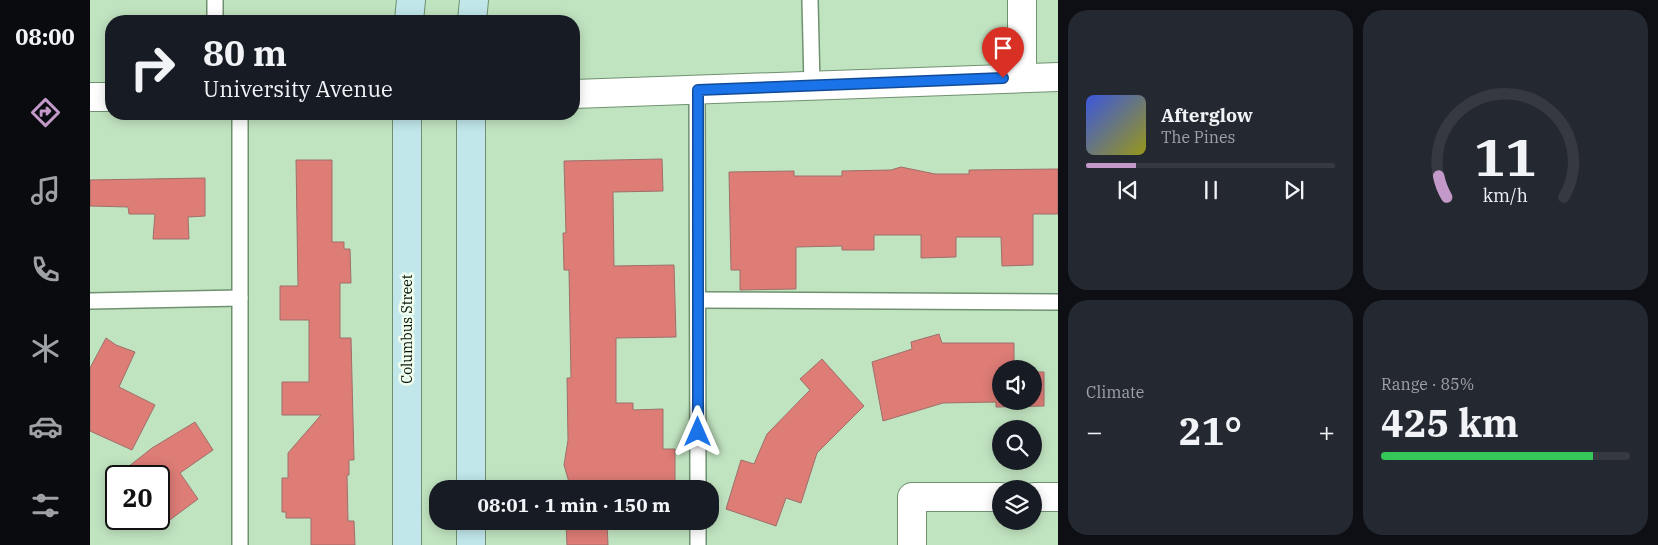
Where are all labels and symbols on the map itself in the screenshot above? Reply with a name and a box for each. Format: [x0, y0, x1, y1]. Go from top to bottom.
pin [982, 27, 1024, 78]
street label: Columbus Street [398, 274, 416, 384]
position arrow [671, 405, 723, 457]
speed limit sign: 20 [105, 465, 170, 530]

